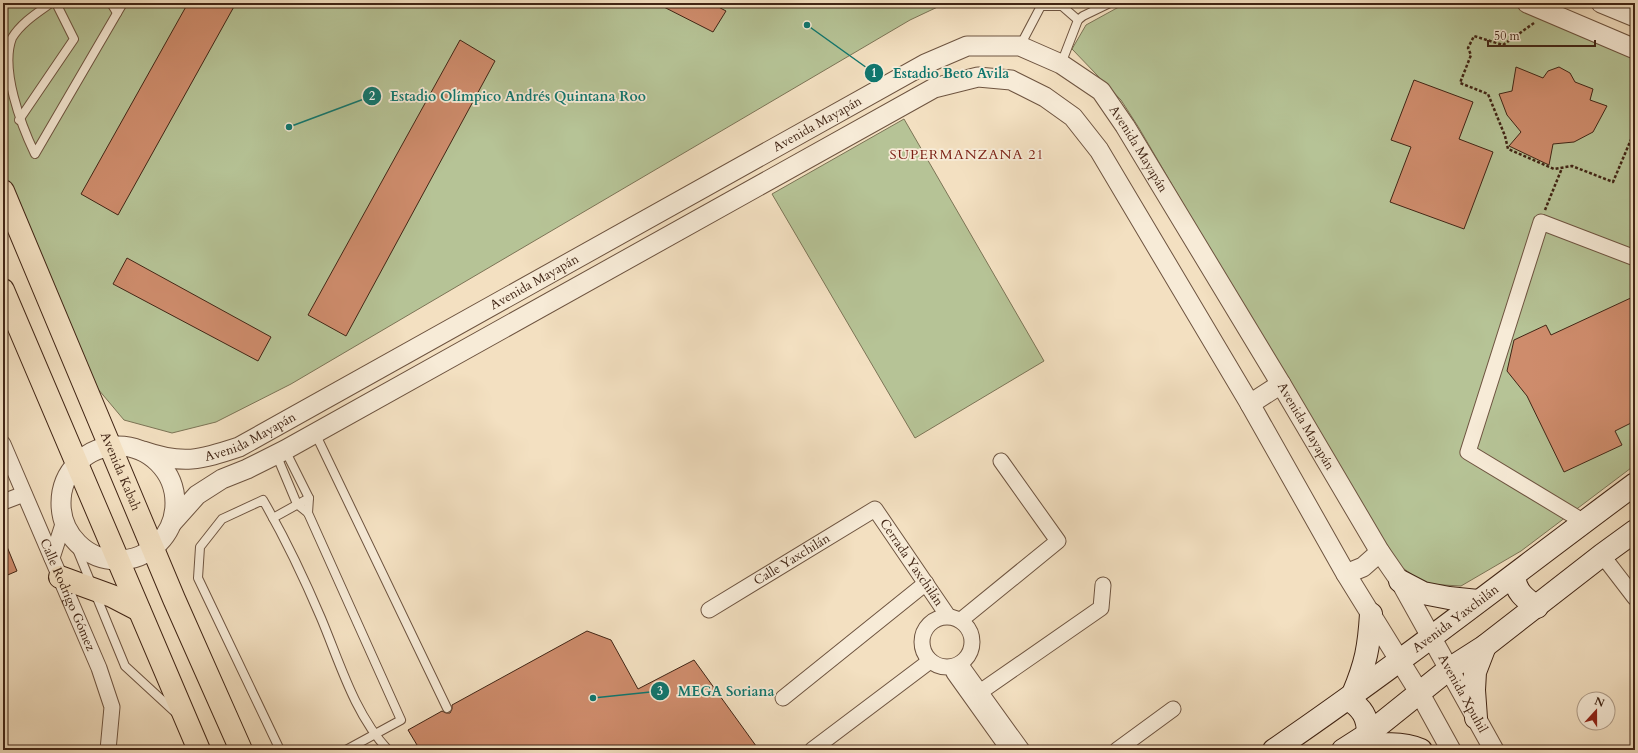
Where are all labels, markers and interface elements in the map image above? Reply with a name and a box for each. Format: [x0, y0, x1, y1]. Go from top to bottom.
scale bar [1488, 22, 1595, 48]
text: 50 m [1494, 28, 1521, 44]
callout: Estadio Beto Avila [864, 60, 1017, 86]
text: Estadio Beto Avila [893, 64, 1009, 83]
text: 1 [871, 65, 877, 81]
callout: Estadio Olímpico Andrés Quintana Roo [362, 83, 654, 109]
text: Estadio Olímpico Andrés Quintana Roo [390, 87, 646, 106]
text: 2 [369, 88, 375, 104]
street label: Avenida Mayapán [770, 92, 866, 156]
street label: Avenida Mayapán [1105, 102, 1172, 196]
district label: SUPERMANZANA 21 [889, 145, 1045, 164]
street label: Avenida Mayapán [487, 250, 583, 314]
street label: Avenida Mayapán [1273, 379, 1339, 474]
street label: Avenida Mayapán [203, 408, 300, 466]
street label: Avenida Kabah [96, 429, 145, 514]
street label: Cerrada Yaxchilán [875, 515, 948, 610]
street label: Calle Yaxchilán [750, 529, 834, 590]
street label: Calle Rodrigo Gómez [36, 536, 100, 654]
street label: Avenida Yaxchilán [1409, 580, 1503, 657]
street label: Avenida Xpuhil [1434, 651, 1492, 737]
callout: MEGA Soriana [650, 678, 783, 704]
text: MEGA Soriana [678, 682, 774, 701]
text: 3 [657, 683, 663, 699]
north arrow [1576, 691, 1616, 731]
text: N [1592, 693, 1607, 711]

